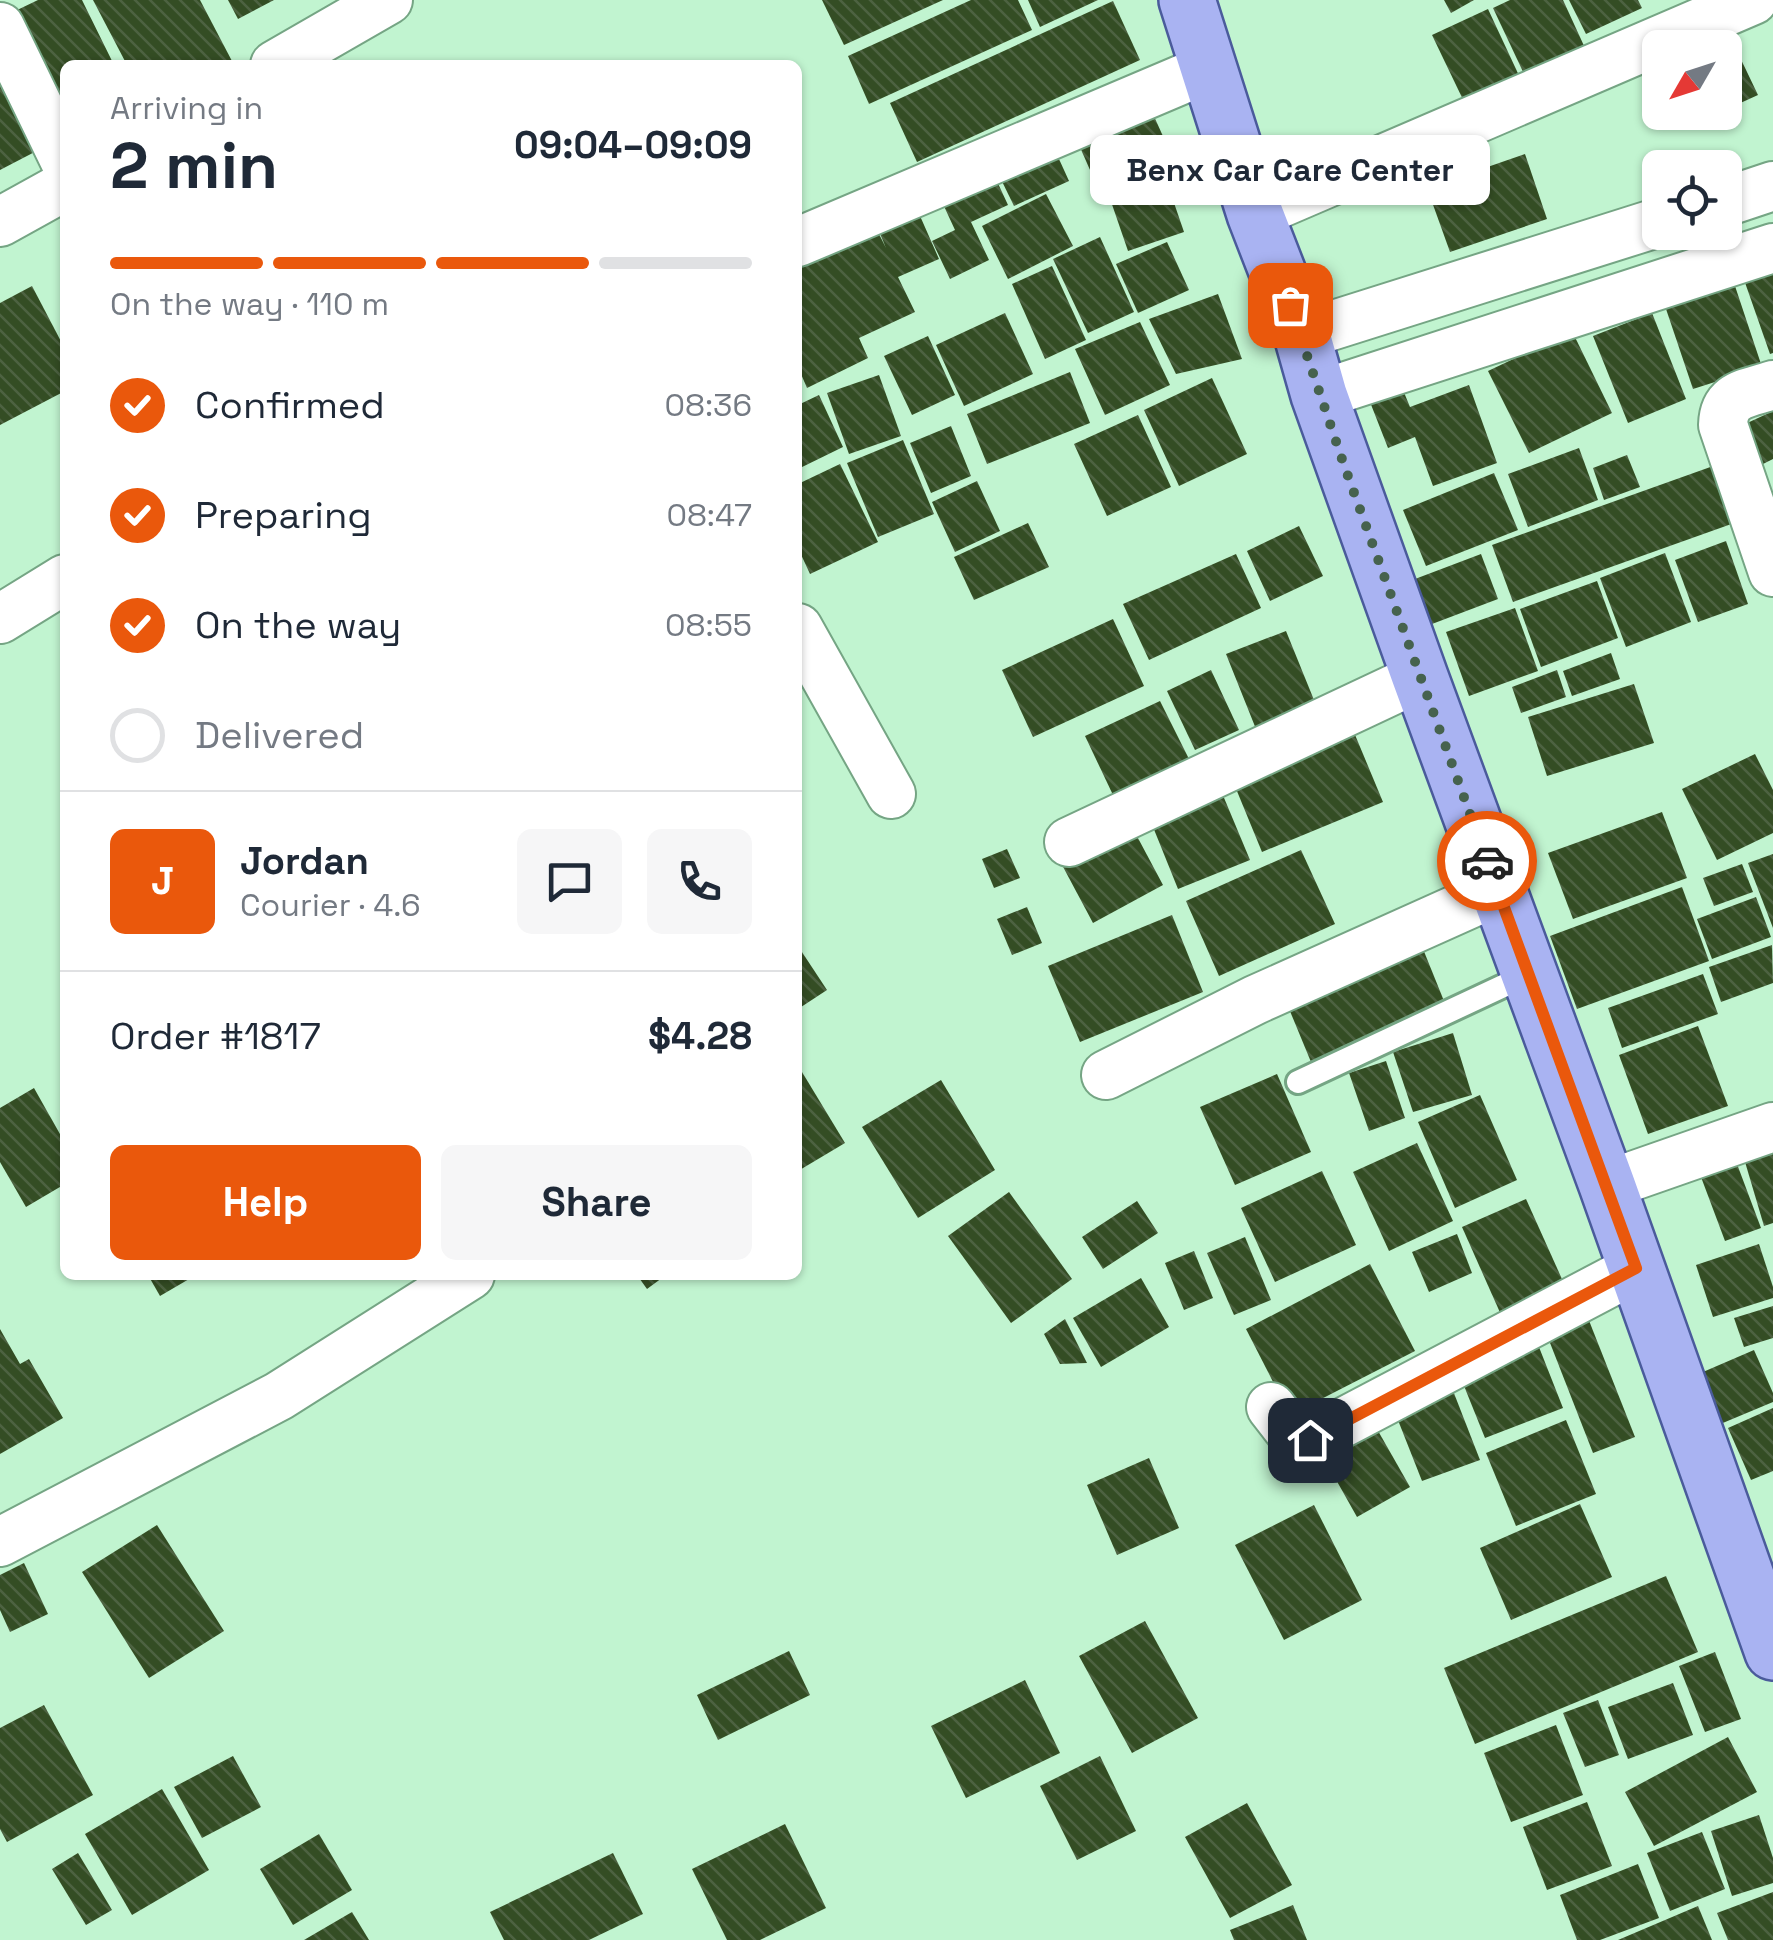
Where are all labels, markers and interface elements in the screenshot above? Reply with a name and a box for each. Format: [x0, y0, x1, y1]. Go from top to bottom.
north arrow [1642, 30, 1742, 130]
map controls [1642, 30, 1742, 250]
text: Arriving in [110, 88, 263, 128]
text: 09:04–09:09 [514, 121, 752, 169]
text: 2 min [110, 124, 278, 207]
callout: Benx Car Care Center [1090, 135, 1490, 205]
text: Benx Car Care Center [1126, 150, 1454, 190]
button: locate [1642, 150, 1742, 250]
pin [1248, 263, 1333, 348]
icon: bag [1263, 278, 1318, 333]
text: On the way · 110 m [110, 284, 389, 324]
icon: check [110, 378, 165, 433]
text: Confirmed [195, 381, 385, 429]
text: 08:36 [665, 385, 752, 425]
icon: check [110, 488, 165, 543]
text: Preparing [195, 491, 372, 539]
text: 08:47 [666, 495, 752, 535]
icon: check [110, 598, 165, 653]
text: On the way [195, 601, 401, 649]
text: 08:55 [665, 605, 752, 645]
text: Delivered [195, 711, 364, 759]
courier [1437, 811, 1537, 911]
button: chat [517, 829, 622, 934]
button: phone [647, 829, 752, 934]
icon: car [1460, 834, 1515, 889]
text: Jordan [240, 837, 369, 885]
text: J [151, 857, 174, 905]
text: Courier · 4.6 [240, 885, 421, 925]
text: Order #1817 [110, 1012, 321, 1060]
text: $4.28 [648, 1012, 752, 1060]
button: Help [110, 1145, 421, 1260]
button: Share [441, 1145, 752, 1260]
pin [1268, 1398, 1353, 1483]
icon: home [1283, 1413, 1338, 1468]

